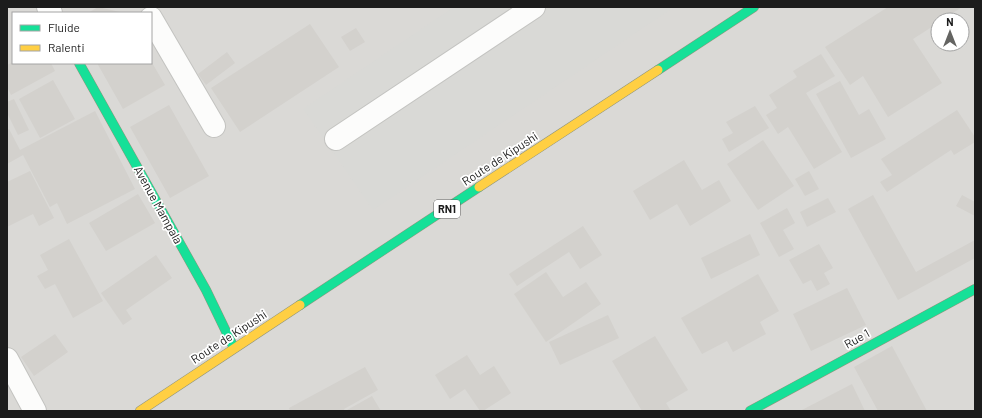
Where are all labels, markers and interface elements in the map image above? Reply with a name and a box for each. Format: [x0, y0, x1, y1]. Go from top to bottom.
legend [12, 12, 152, 64]
north arrow [930, 12, 970, 52]
text: N [946, 15, 954, 28]
text: Fluide [48, 20, 80, 34]
text: Ralenti [48, 40, 85, 54]
street label: Route de Kipushi [459, 128, 540, 188]
street label: Avenue Mampala [132, 163, 186, 246]
road number: RN1 [434, 200, 460, 218]
street label: Route de Kipushi [188, 306, 269, 366]
street label: Rue 1 [841, 326, 872, 351]

